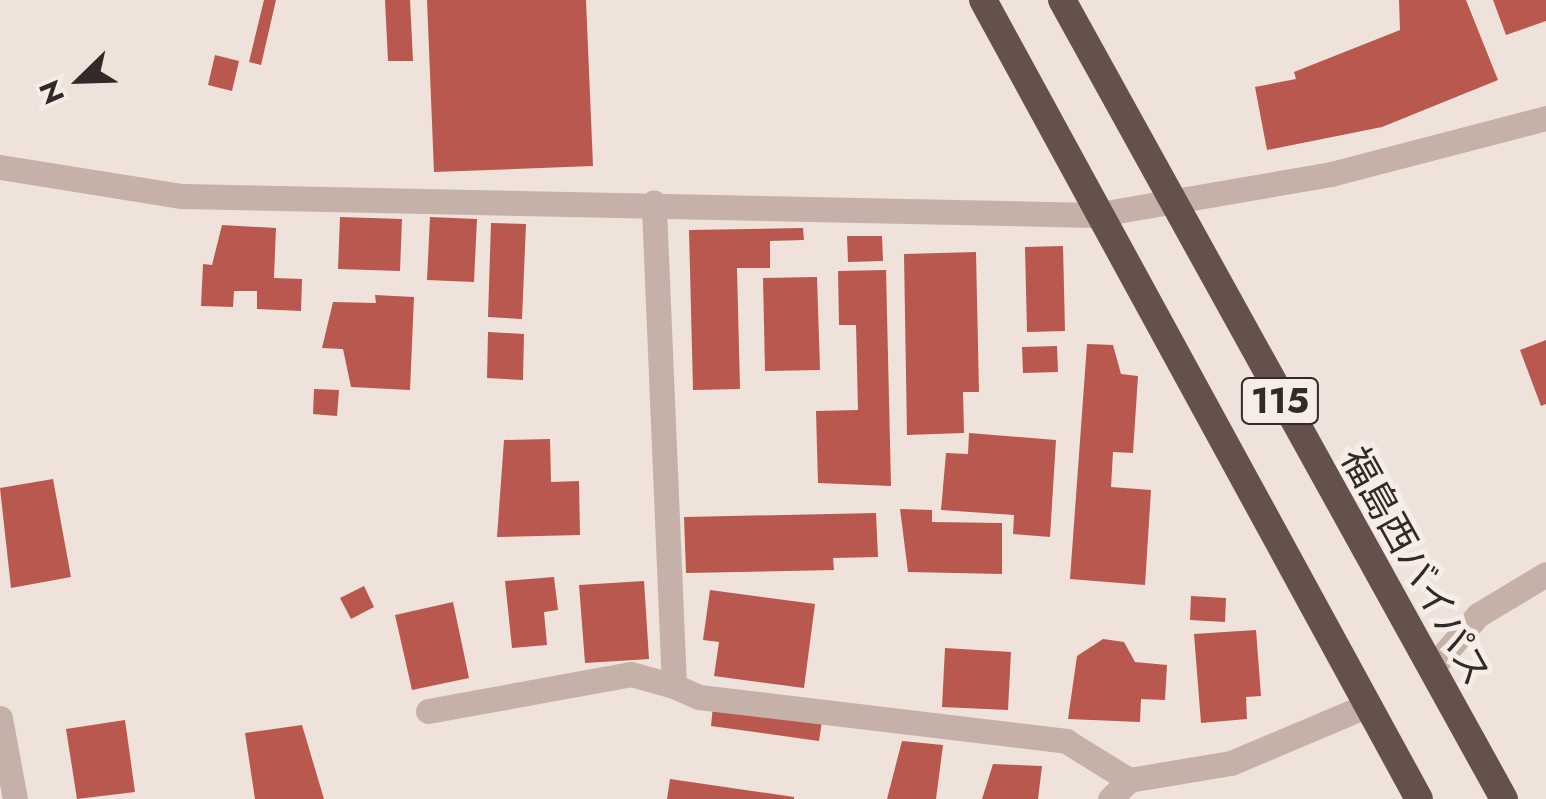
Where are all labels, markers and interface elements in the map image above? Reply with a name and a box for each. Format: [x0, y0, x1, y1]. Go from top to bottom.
north arrow [30, 30, 130, 130]
text: N [29, 74, 75, 110]
road number: 115 [1240, 371, 1320, 431]
street label: 福島西バイパス [1332, 439, 1500, 693]

